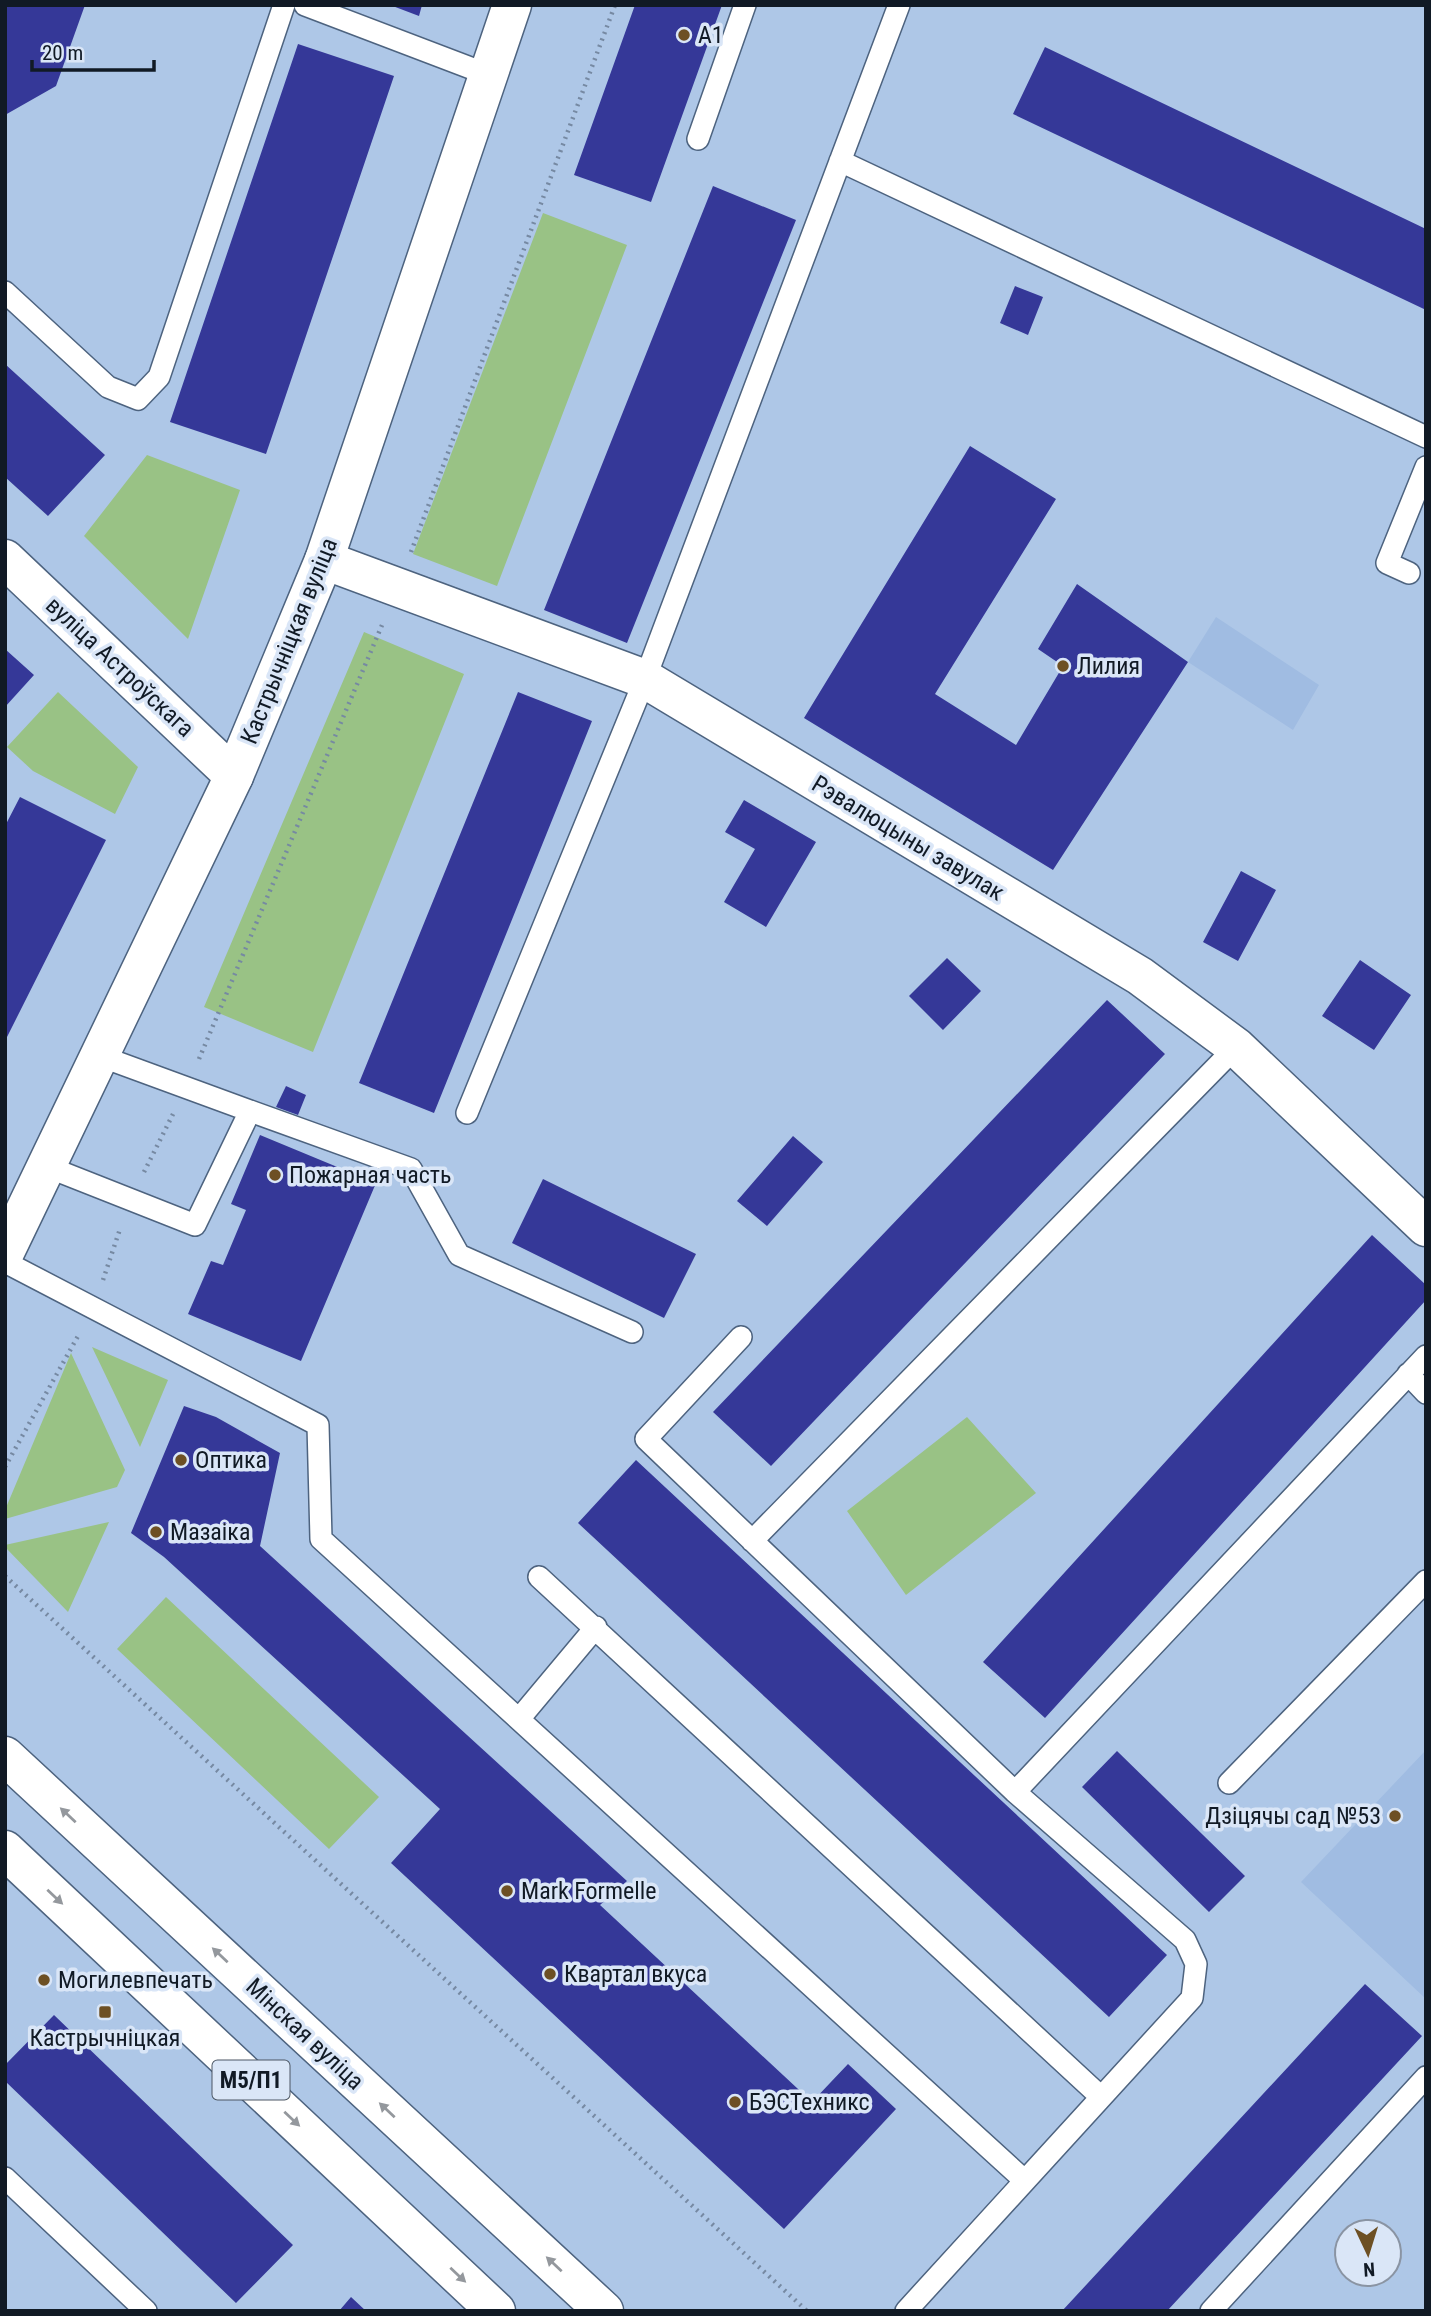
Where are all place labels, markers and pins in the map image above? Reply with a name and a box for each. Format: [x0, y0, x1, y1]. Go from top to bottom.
place label: A1 [698, 21, 724, 49]
marker: A1 [676, 27, 692, 43]
place label: Лилия [1077, 652, 1140, 680]
marker: Лилия [1055, 658, 1071, 674]
place label: Пожарная часть [289, 1161, 452, 1189]
marker: Пожарная часть [267, 1167, 283, 1183]
place label: Оптика [195, 1446, 267, 1474]
marker: Оптика [173, 1452, 189, 1468]
place label: Мазаіка [170, 1518, 250, 1546]
marker: Мазаіка [148, 1524, 164, 1540]
place label: Дзіцячы сад №53 [1205, 1802, 1381, 1830]
marker: Дзіцячы сад №53 [1387, 1808, 1403, 1824]
place label: Mark Formelle [521, 1877, 657, 1905]
marker: Mark Formelle [499, 1883, 515, 1899]
place label: Квартал вкуса [564, 1960, 707, 1988]
place label: Могилевпечать [58, 1966, 213, 1994]
marker: Квартал вкуса [542, 1966, 558, 1982]
marker: Могилевпечать [36, 1972, 52, 1988]
marker: Кастрычніцкая [97, 2004, 113, 2020]
place label: Кастрычніцкая [30, 2024, 180, 2052]
place label: БЭСТехникс [749, 2088, 870, 2116]
marker: БЭСТехникс [727, 2094, 743, 2110]

